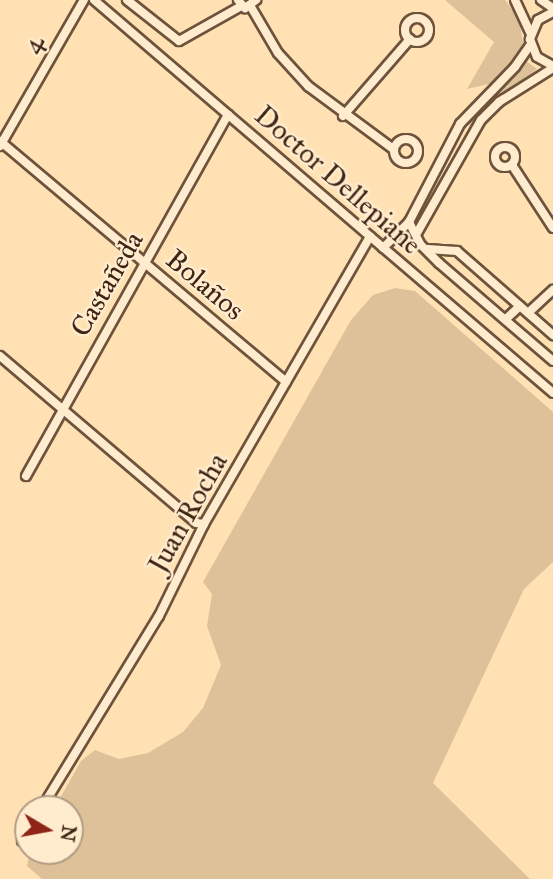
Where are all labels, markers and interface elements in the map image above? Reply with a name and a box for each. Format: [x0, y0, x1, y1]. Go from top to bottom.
street label: 4 [15, 29, 51, 59]
street label: Doctor Dellepiane [248, 99, 428, 261]
street label: Castañeda [64, 226, 150, 342]
street label: Bolaños [159, 243, 251, 327]
street label: Juan Rocha [141, 447, 235, 579]
north arrow [14, 795, 84, 865]
text: N [55, 823, 81, 843]

